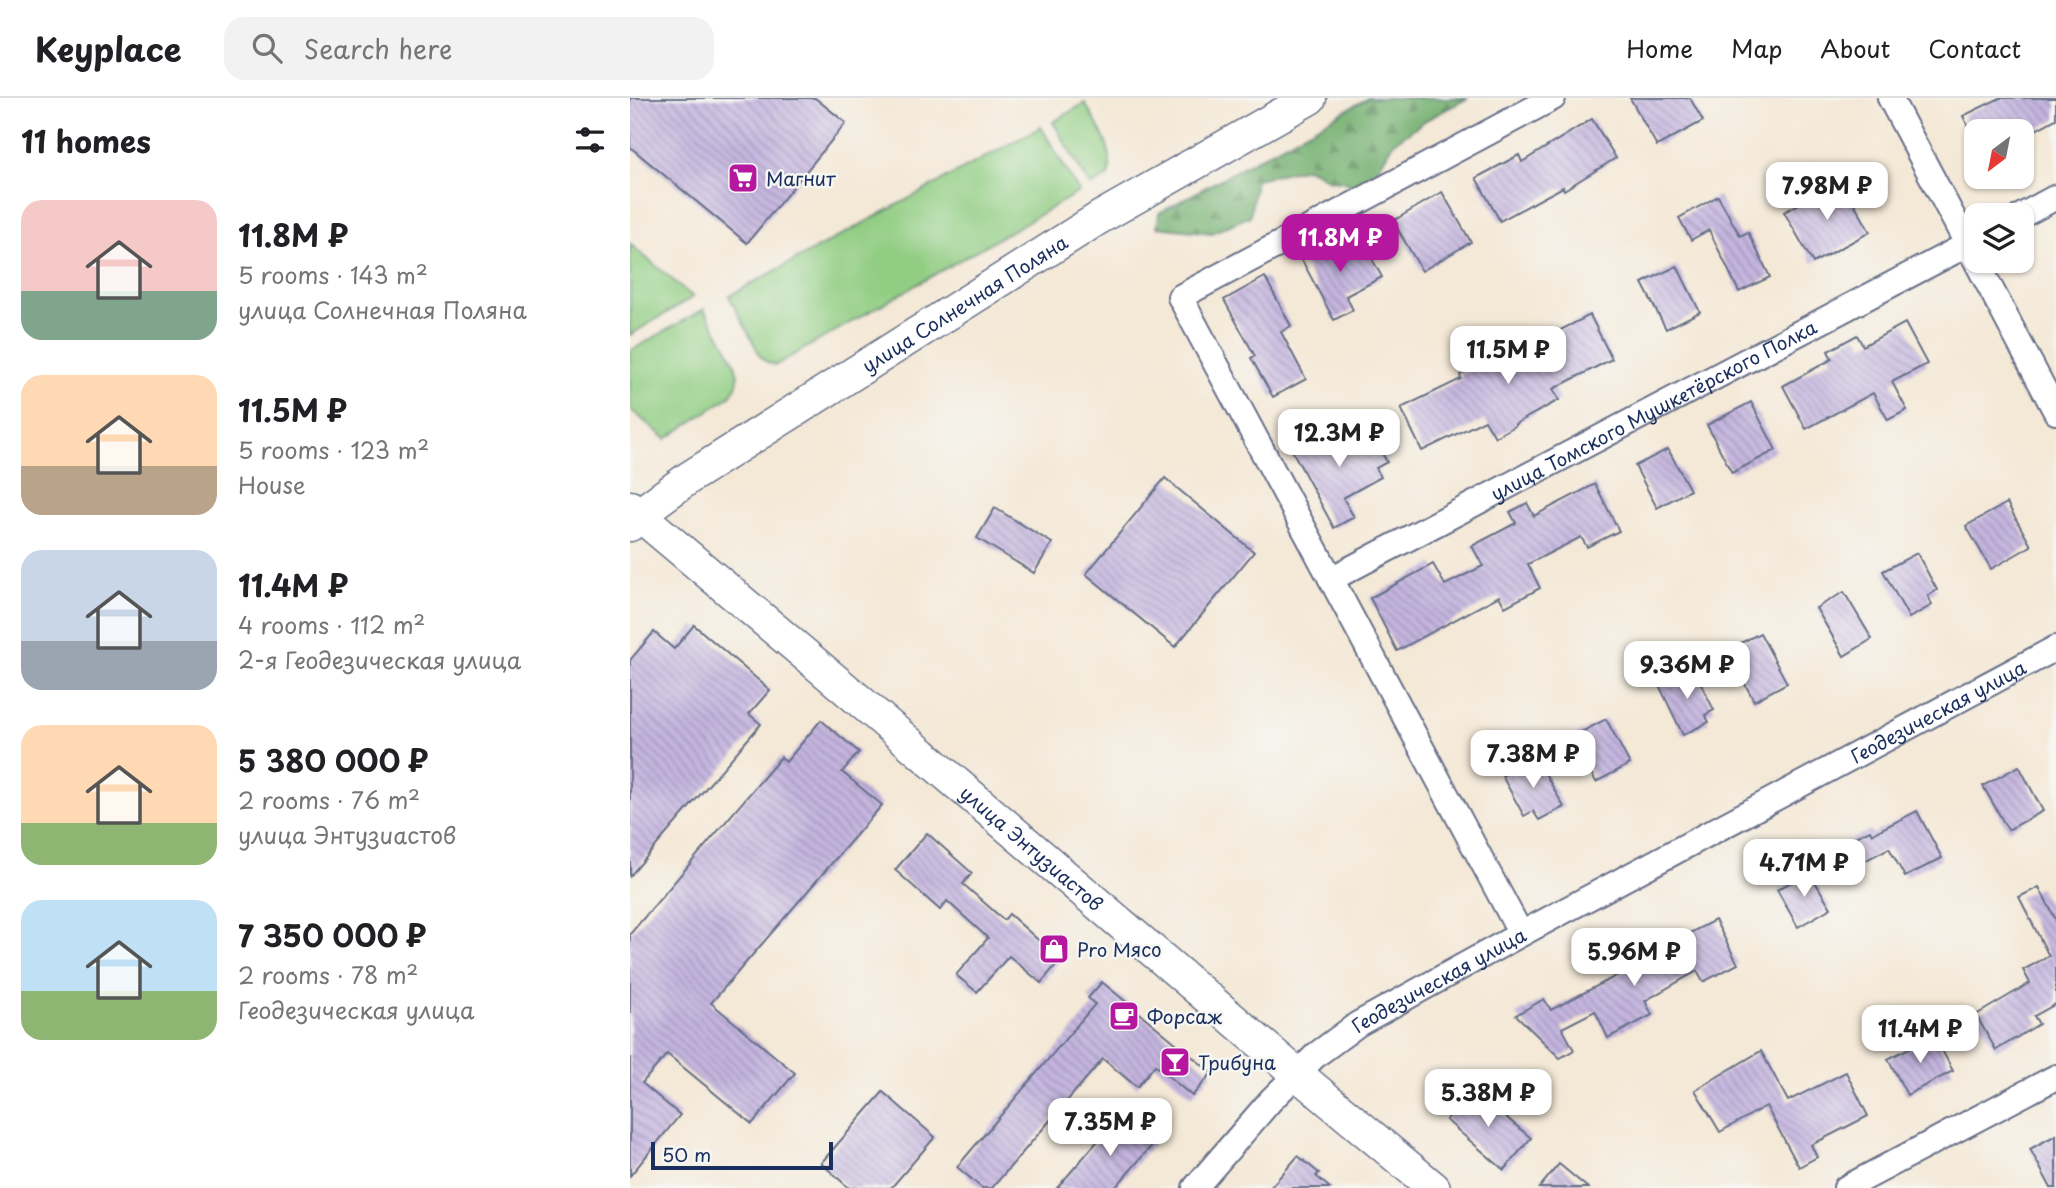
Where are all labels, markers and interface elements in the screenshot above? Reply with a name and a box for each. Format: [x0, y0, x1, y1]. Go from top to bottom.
search box [224, 17, 714, 80]
text: Keyplace [35, 23, 182, 73]
icon: search [248, 29, 286, 67]
text: Search here [304, 29, 452, 68]
text: Home [1626, 30, 1693, 66]
text: Map [1731, 30, 1782, 66]
text: About [1820, 30, 1890, 66]
text: Contact [1928, 30, 2021, 66]
text: 11 homes [21, 118, 151, 163]
north arrow [1964, 119, 2034, 189]
map controls [1964, 119, 2034, 273]
icon: filters [571, 121, 609, 159]
supermarket icon: Магнит [726, 161, 760, 195]
pin: 7.98M ₽ [1762, 162, 1892, 222]
place label: Магнит [766, 164, 836, 192]
text: 7.98M ₽ [1782, 167, 1872, 202]
button: layers [1964, 203, 2034, 273]
text: 11.8M ₽ [238, 212, 348, 257]
pin: 11.8M ₽ [1275, 214, 1405, 274]
text: 11.8M ₽ [1298, 219, 1382, 254]
street label: улица Солнечная Поляна [856, 227, 1073, 379]
icon: home [77, 228, 161, 312]
text: 5 rooms · 143 m² [238, 257, 428, 292]
text: улица Солнечная Поляна [238, 292, 527, 327]
street label: улица Томского Мушкетёрского Полка [1485, 312, 1821, 507]
pin: 11.5M ₽ [1443, 327, 1573, 386]
text: 11.5M ₽ [1466, 331, 1550, 366]
text: 11.5M ₽ [238, 387, 347, 432]
icon: home [77, 403, 161, 487]
pin: 12.3M ₽ [1274, 410, 1404, 469]
text: 12.3M ₽ [1294, 414, 1384, 449]
text: 5 rooms · 123 m² [238, 432, 429, 467]
text: House [238, 467, 305, 502]
text: 11.4M ₽ [238, 562, 348, 607]
icon: home [77, 578, 161, 662]
text: 4 rooms · 112 m² [238, 607, 425, 642]
text: 2-я Геодезическая улица [238, 642, 521, 677]
pin: 9.36M ₽ [1622, 642, 1752, 701]
text: 9.36M ₽ [1640, 646, 1734, 681]
street label: Геодезическая улица [1845, 653, 2031, 770]
pin: 7.38M ₽ [1468, 730, 1598, 790]
text: 7.38M ₽ [1487, 735, 1579, 770]
text: 5 380 000 ₽ [238, 737, 428, 782]
icon: home [77, 753, 161, 837]
street label: улица Энтузиастов [954, 779, 1110, 917]
text: 2 rooms · 76 m² [238, 782, 420, 817]
text: улица Энтузиастов [238, 817, 456, 852]
pin: 4.71M ₽ [1739, 840, 1869, 899]
text: 4.71M ₽ [1759, 844, 1849, 879]
text: 7 350 000 ₽ [238, 912, 426, 957]
street label: Геодезическая улица [1345, 920, 1531, 1039]
icon: home [77, 928, 161, 1012]
pin: 5.96M ₽ [1569, 928, 1699, 988]
shop icon: Pro Мясо [1037, 932, 1071, 966]
text: 5.96M ₽ [1587, 933, 1681, 968]
place label: Pro Мясо [1077, 935, 1162, 963]
text: 2 rooms · 78 m² [238, 957, 418, 992]
text: Геодезическая улица [238, 992, 474, 1027]
cafe icon: Форсаж [1107, 999, 1141, 1033]
place label: Форсаж [1147, 1002, 1223, 1030]
pin: 11.4M ₽ [1855, 1006, 1985, 1065]
text: 11.4M ₽ [1878, 1010, 1962, 1045]
bar icon: Трибуна [1158, 1045, 1192, 1079]
place label: Трибуна [1198, 1048, 1276, 1076]
pin: 5.38M ₽ [1423, 1070, 1553, 1129]
text: 5.38M ₽ [1441, 1074, 1535, 1109]
pin: 7.35M ₽ [1045, 1098, 1175, 1158]
text: 7.35M ₽ [1064, 1103, 1156, 1138]
scale bar [651, 1139, 833, 1171]
text: 50 m [662, 1140, 711, 1168]

